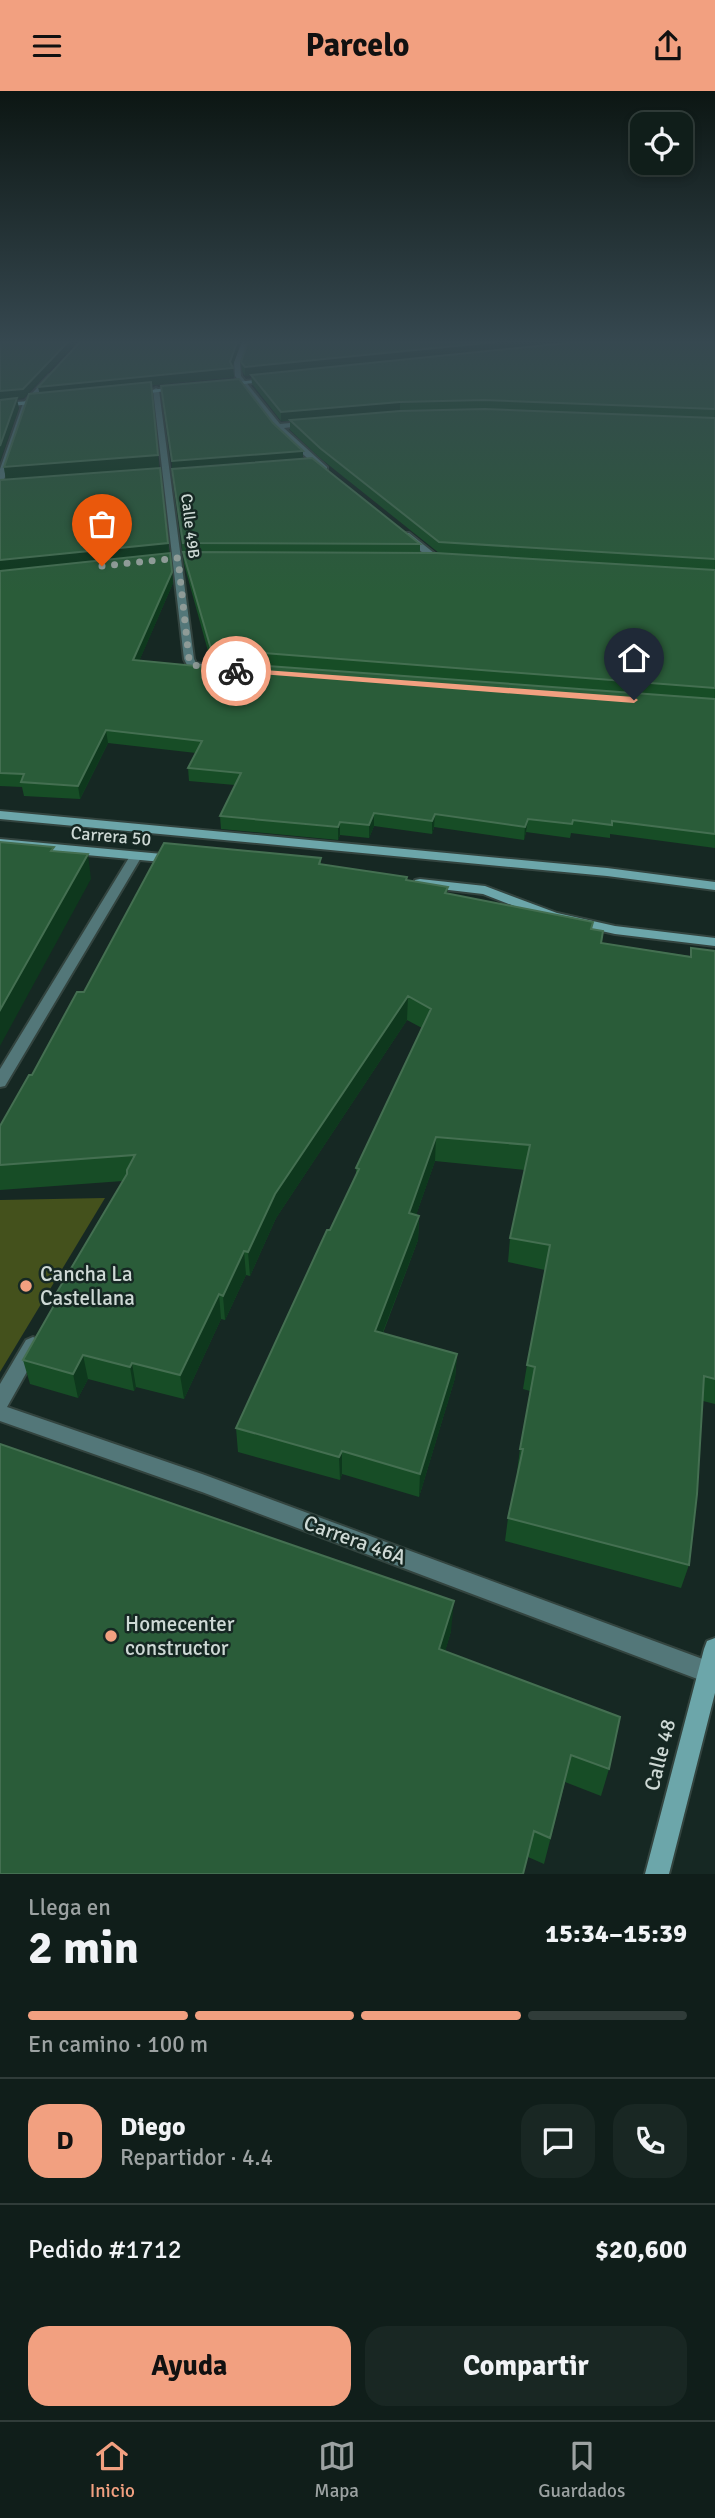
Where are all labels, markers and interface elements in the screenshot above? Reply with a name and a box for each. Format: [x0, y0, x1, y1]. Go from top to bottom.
text: Parcelo [305, 26, 410, 65]
icon: menu [28, 27, 66, 65]
icon: share [649, 27, 687, 65]
map controls [630, 112, 693, 175]
button: locate [630, 112, 693, 175]
street label: Calle 49B [176, 493, 204, 560]
pin [72, 494, 132, 566]
icon: bag [83, 505, 121, 543]
pin [604, 628, 664, 700]
courier [201, 636, 271, 706]
icon: home [615, 639, 653, 677]
icon: bike [217, 652, 255, 690]
street label: Carrera 50 [70, 822, 152, 850]
place label: Cancha La Castellana [40, 1261, 135, 1311]
marker: Cancha La Castellana [18, 1278, 34, 1294]
street label: Carrera 46A [300, 1509, 410, 1571]
place label: Homecenter constructor [125, 1611, 235, 1661]
marker: Homecenter constructor [103, 1628, 119, 1644]
street label: Calle 48 [639, 1716, 681, 1794]
text: Llega en [28, 1893, 111, 1922]
text: 15:34–15:39 [545, 1918, 687, 1950]
text: 2 min [28, 1920, 139, 1976]
text: En camino · 100 m [28, 2030, 208, 2059]
button: chat [521, 2104, 595, 2178]
button: phone [613, 2104, 687, 2178]
text: Diego [120, 2111, 186, 2143]
text: D [56, 2125, 74, 2157]
text: Repartidor · 4.4 [120, 2143, 273, 2172]
text: Pedido #1712 [28, 2234, 182, 2266]
text: $20,600 [595, 2234, 687, 2266]
button: Ayuda [28, 2326, 351, 2406]
button: Compartir [365, 2326, 687, 2406]
tab: Inicio [90, 2437, 135, 2503]
tab: Mapa [314, 2437, 359, 2503]
tab: Guardados [538, 2437, 625, 2503]

